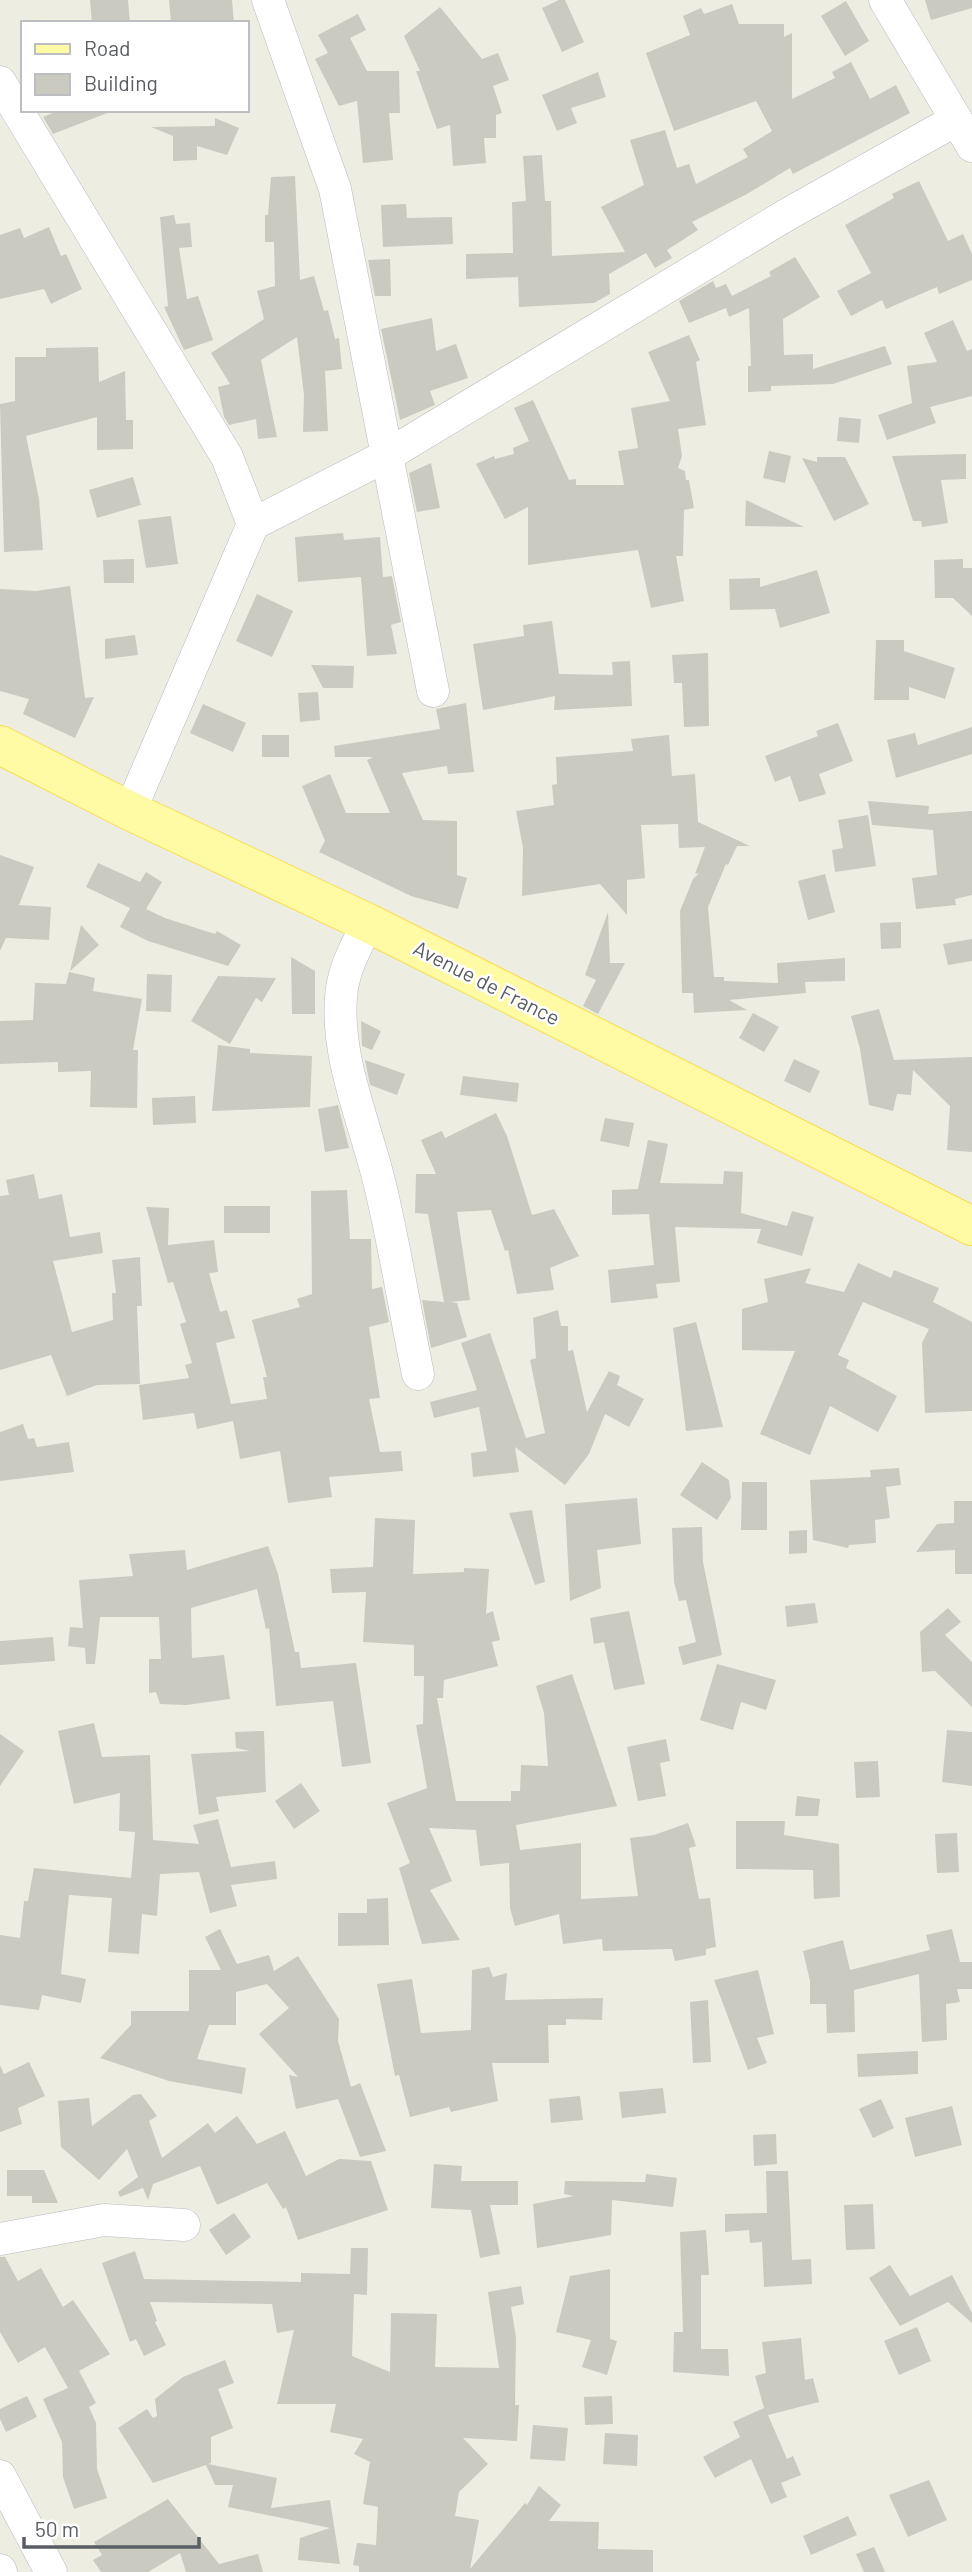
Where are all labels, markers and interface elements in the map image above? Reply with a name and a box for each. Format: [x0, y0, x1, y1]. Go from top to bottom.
legend [21, 21, 248, 112]
text: Road [84, 35, 130, 60]
text: Building [84, 70, 158, 95]
street label: Avenue de France [410, 934, 564, 1030]
scale bar [24, 2506, 200, 2550]
text: 50 m [35, 2516, 79, 2541]

